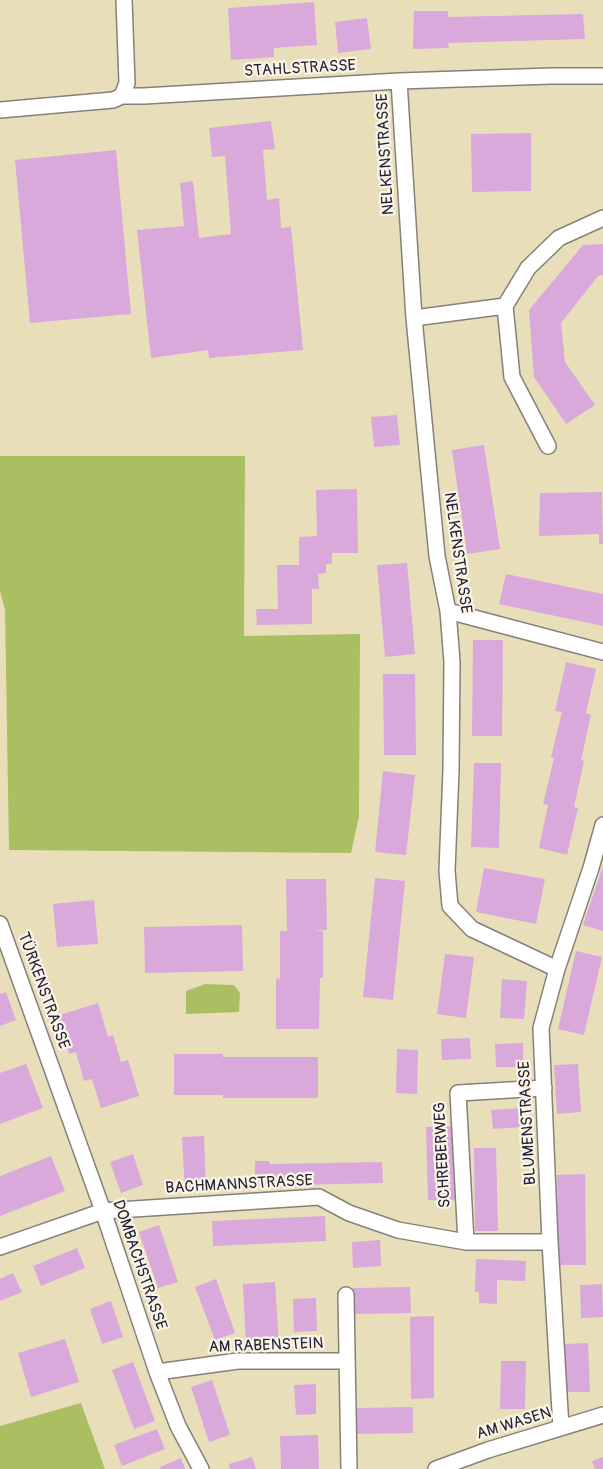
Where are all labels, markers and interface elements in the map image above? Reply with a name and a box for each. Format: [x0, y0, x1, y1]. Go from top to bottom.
street label: STAHLSTRASSE [244, 56, 356, 82]
street label: NELKENSTRASSE [373, 93, 399, 215]
street label: NELKENSTRASSE [439, 491, 475, 615]
street label: TÜRKENSTRASSE [13, 930, 73, 1052]
street label: BLUMENSTRASSE [515, 1060, 541, 1186]
street label: SCHREBERWEG [431, 1101, 455, 1209]
street label: BACHMANNSTRASSE [165, 1172, 313, 1198]
street label: DOMBACHSTRASSE [108, 1198, 170, 1332]
street label: AM RABENSTEIN [208, 1334, 324, 1358]
street label: AM WASEN [474, 1404, 554, 1444]

